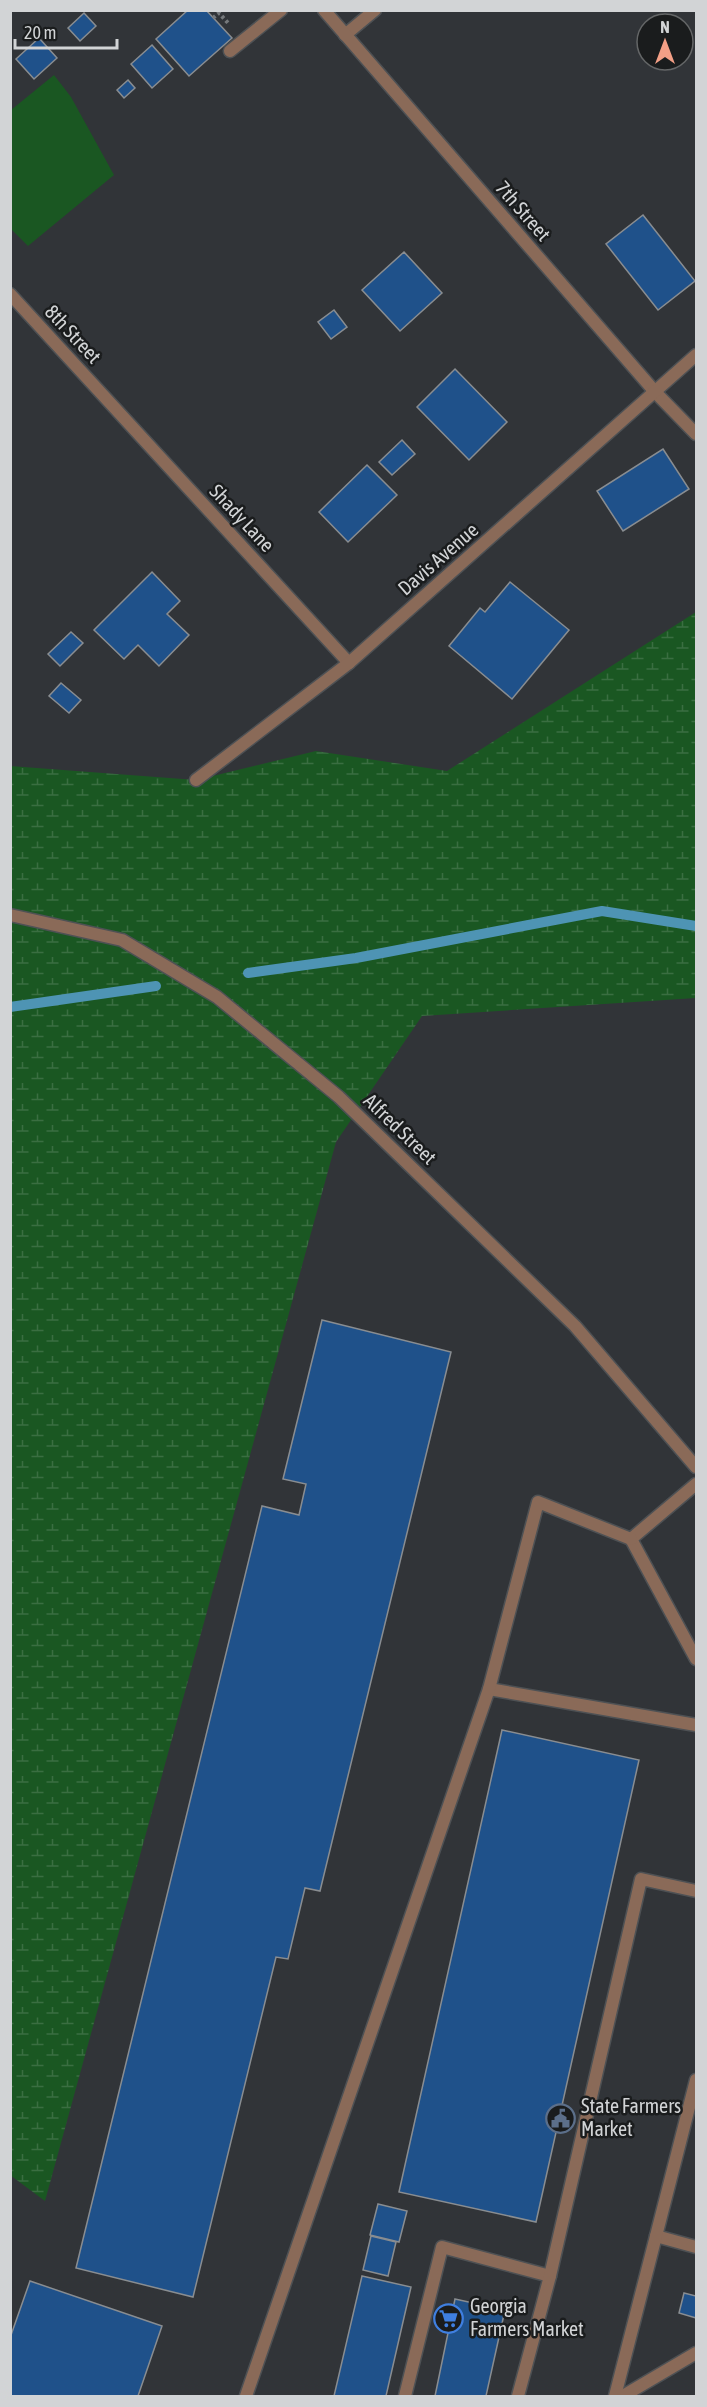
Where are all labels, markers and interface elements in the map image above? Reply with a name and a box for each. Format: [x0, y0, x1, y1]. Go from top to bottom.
scale bar [15, 12, 117, 50]
north arrow [635, 12, 695, 72]
text: N [660, 18, 670, 36]
text: 20 m [24, 22, 56, 43]
street label: 7th Street [491, 176, 556, 245]
street label: 8th Street [41, 300, 106, 368]
street label: Shady Lane [205, 479, 279, 556]
street label: Davis Avenue [393, 518, 482, 600]
street label: Alfred Street [359, 1089, 441, 1169]
place label: State Farmers Market [581, 2094, 681, 2140]
public building icon: State Farmers Market [544, 2102, 576, 2134]
place label: Georgia Farmers Market [470, 2294, 584, 2340]
supermarket icon: Georgia Farmers Market [433, 2302, 465, 2334]

